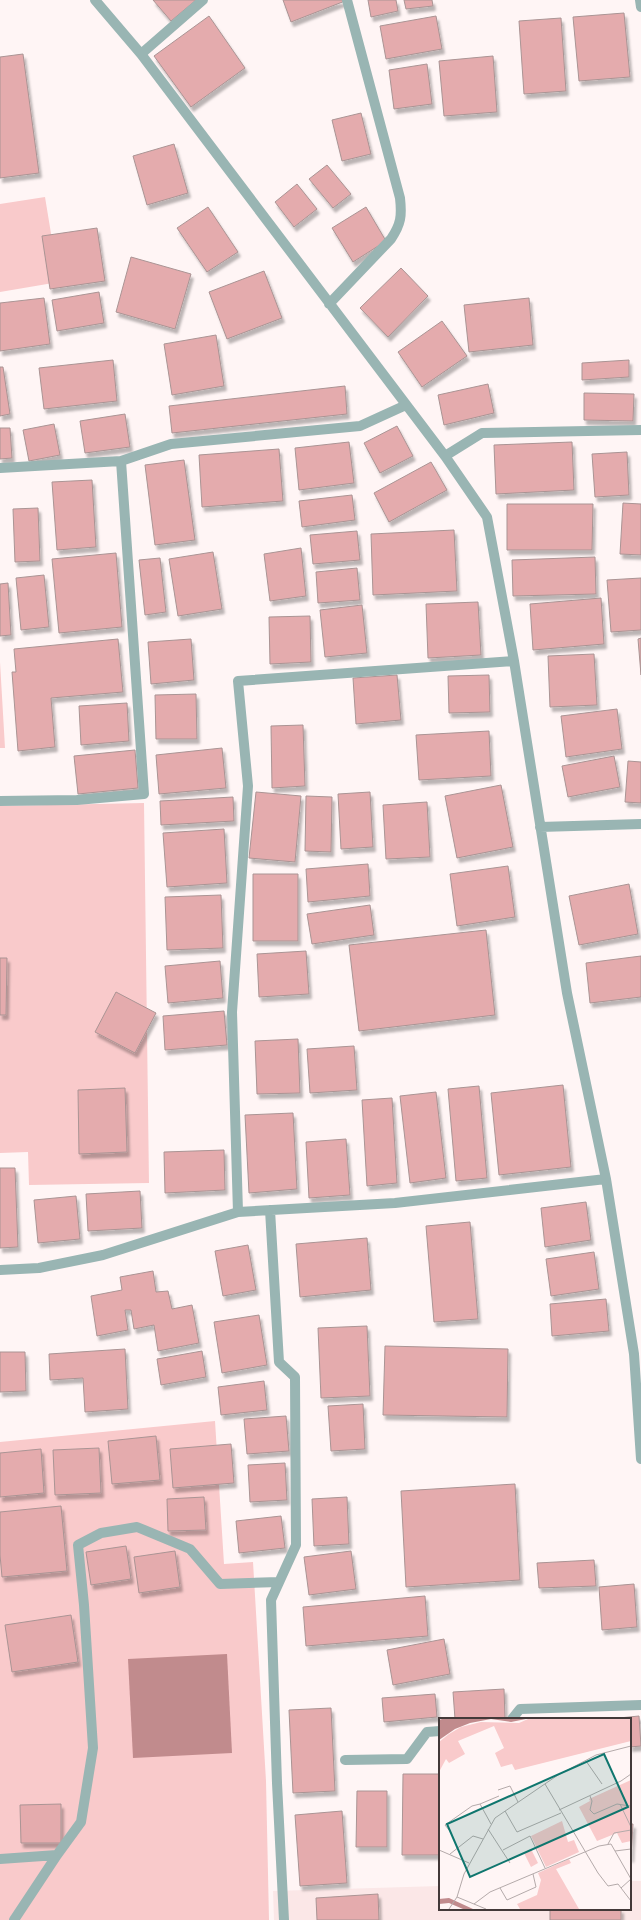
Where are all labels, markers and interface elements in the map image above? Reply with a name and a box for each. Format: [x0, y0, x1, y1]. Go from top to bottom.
inset map [439, 1718, 631, 1910]

